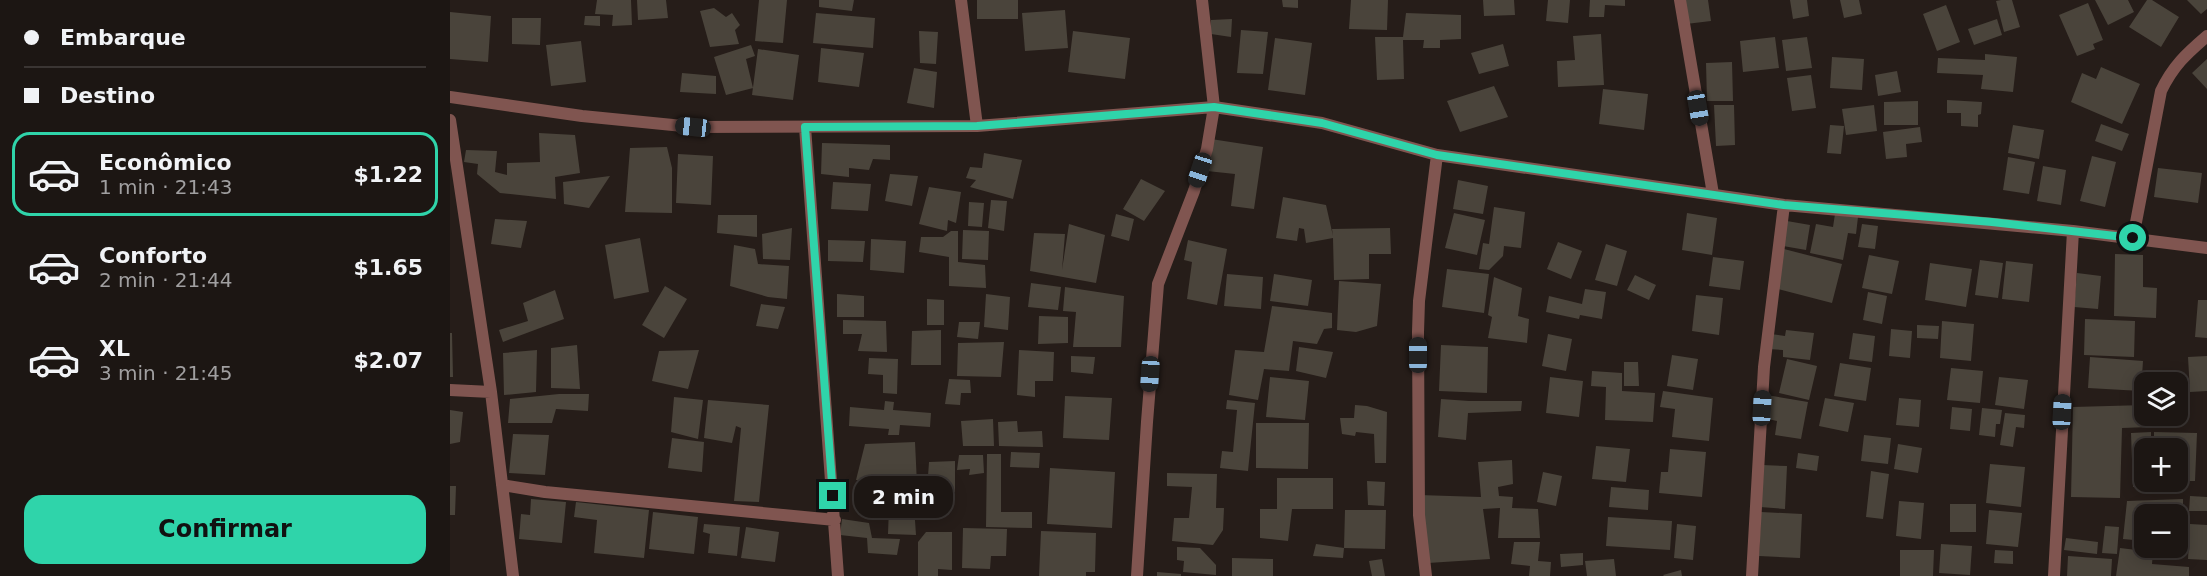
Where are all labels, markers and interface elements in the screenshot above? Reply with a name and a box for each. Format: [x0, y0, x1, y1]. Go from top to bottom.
text: Embarque [60, 25, 186, 50]
text: Destino [60, 83, 155, 108]
car [1686, 89, 1710, 127]
car [674, 116, 712, 138]
icon: car [27, 147, 81, 201]
text: Econômico [99, 150, 232, 175]
car [1186, 150, 1214, 190]
text: $1.22 [353, 162, 423, 187]
text: 1 min · 21:43 [99, 175, 233, 199]
route start [2119, 224, 2146, 251]
icon: car [27, 240, 81, 294]
text: Conforto [99, 243, 207, 268]
text: $1.65 [353, 255, 423, 280]
text: 2 min · 21:44 [99, 268, 233, 292]
icon: car [27, 333, 81, 387]
text: XL [99, 336, 130, 361]
car [1409, 337, 1427, 373]
text: $2.07 [353, 348, 423, 373]
car [1140, 355, 1160, 393]
text: 3 min · 21:45 [99, 361, 233, 385]
map controls [2134, 372, 2188, 558]
button: layers [2134, 372, 2188, 426]
car [1752, 390, 1772, 426]
car [2052, 394, 2072, 430]
button: + [2134, 438, 2188, 492]
callout: 2 min [854, 475, 953, 517]
route end [819, 482, 846, 509]
text: 2 min [872, 485, 935, 509]
button: Confirmar [24, 495, 426, 564]
button: − [2134, 504, 2188, 558]

